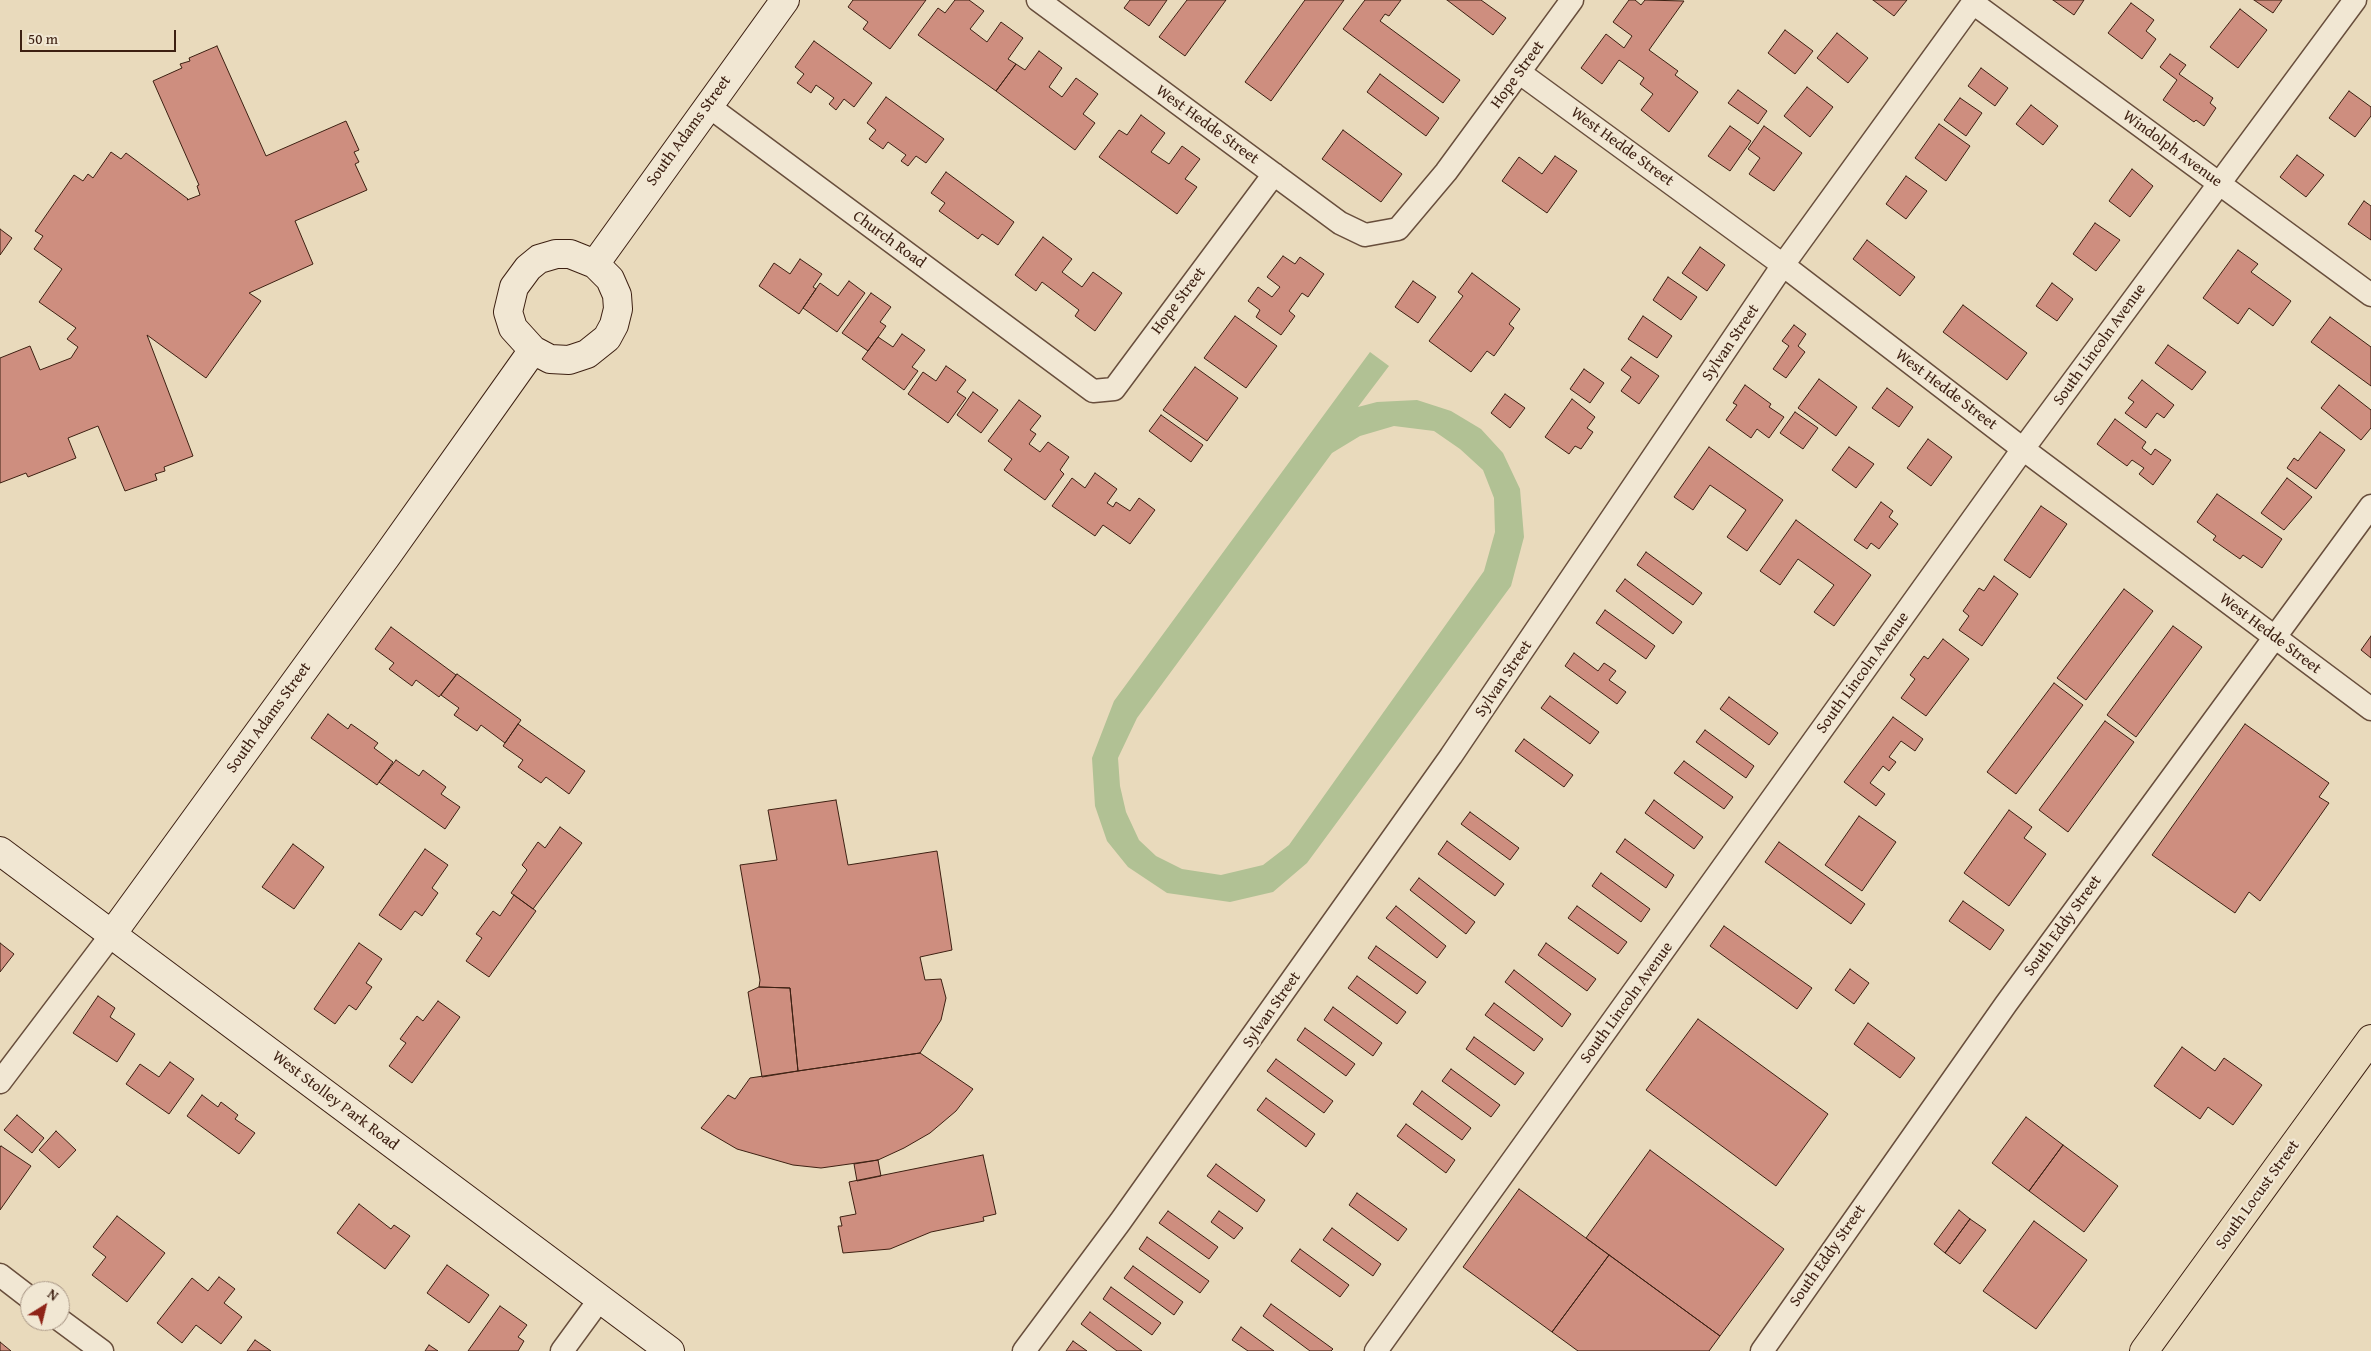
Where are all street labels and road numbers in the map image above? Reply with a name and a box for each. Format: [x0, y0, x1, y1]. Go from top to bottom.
street label: Hope Street [1487, 37, 1549, 113]
street label: South Adams Street [642, 72, 736, 190]
street label: West Hedde Street [1152, 81, 1262, 169]
street label: West Hedde Street [1567, 103, 1677, 191]
street label: Windolph Avenue [2118, 106, 2226, 192]
street label: Church Road [849, 207, 929, 273]
street label: Hope Street [1148, 264, 1210, 338]
street label: South Lincoln Avenue [2049, 281, 2151, 409]
street label: Sylvan Street [1698, 301, 1764, 385]
street label: West Hedde Street [1891, 345, 2001, 435]
street label: West Hedde Street [2215, 589, 2325, 679]
street label: South Lincoln Avenue [1812, 609, 1914, 737]
street label: Sylvan Street [1471, 637, 1537, 721]
street label: South Adams Street [222, 659, 316, 777]
street label: South Eddy Street [2020, 872, 2106, 980]
street label: South Lincoln Avenue [1576, 939, 1678, 1067]
street label: Sylvan Street [1239, 968, 1305, 1052]
street label: West Stolley Park Road [268, 1047, 402, 1155]
street label: South Locust Street [2212, 1137, 2304, 1253]
street label: South Eddy Street [1786, 1201, 1870, 1311]

